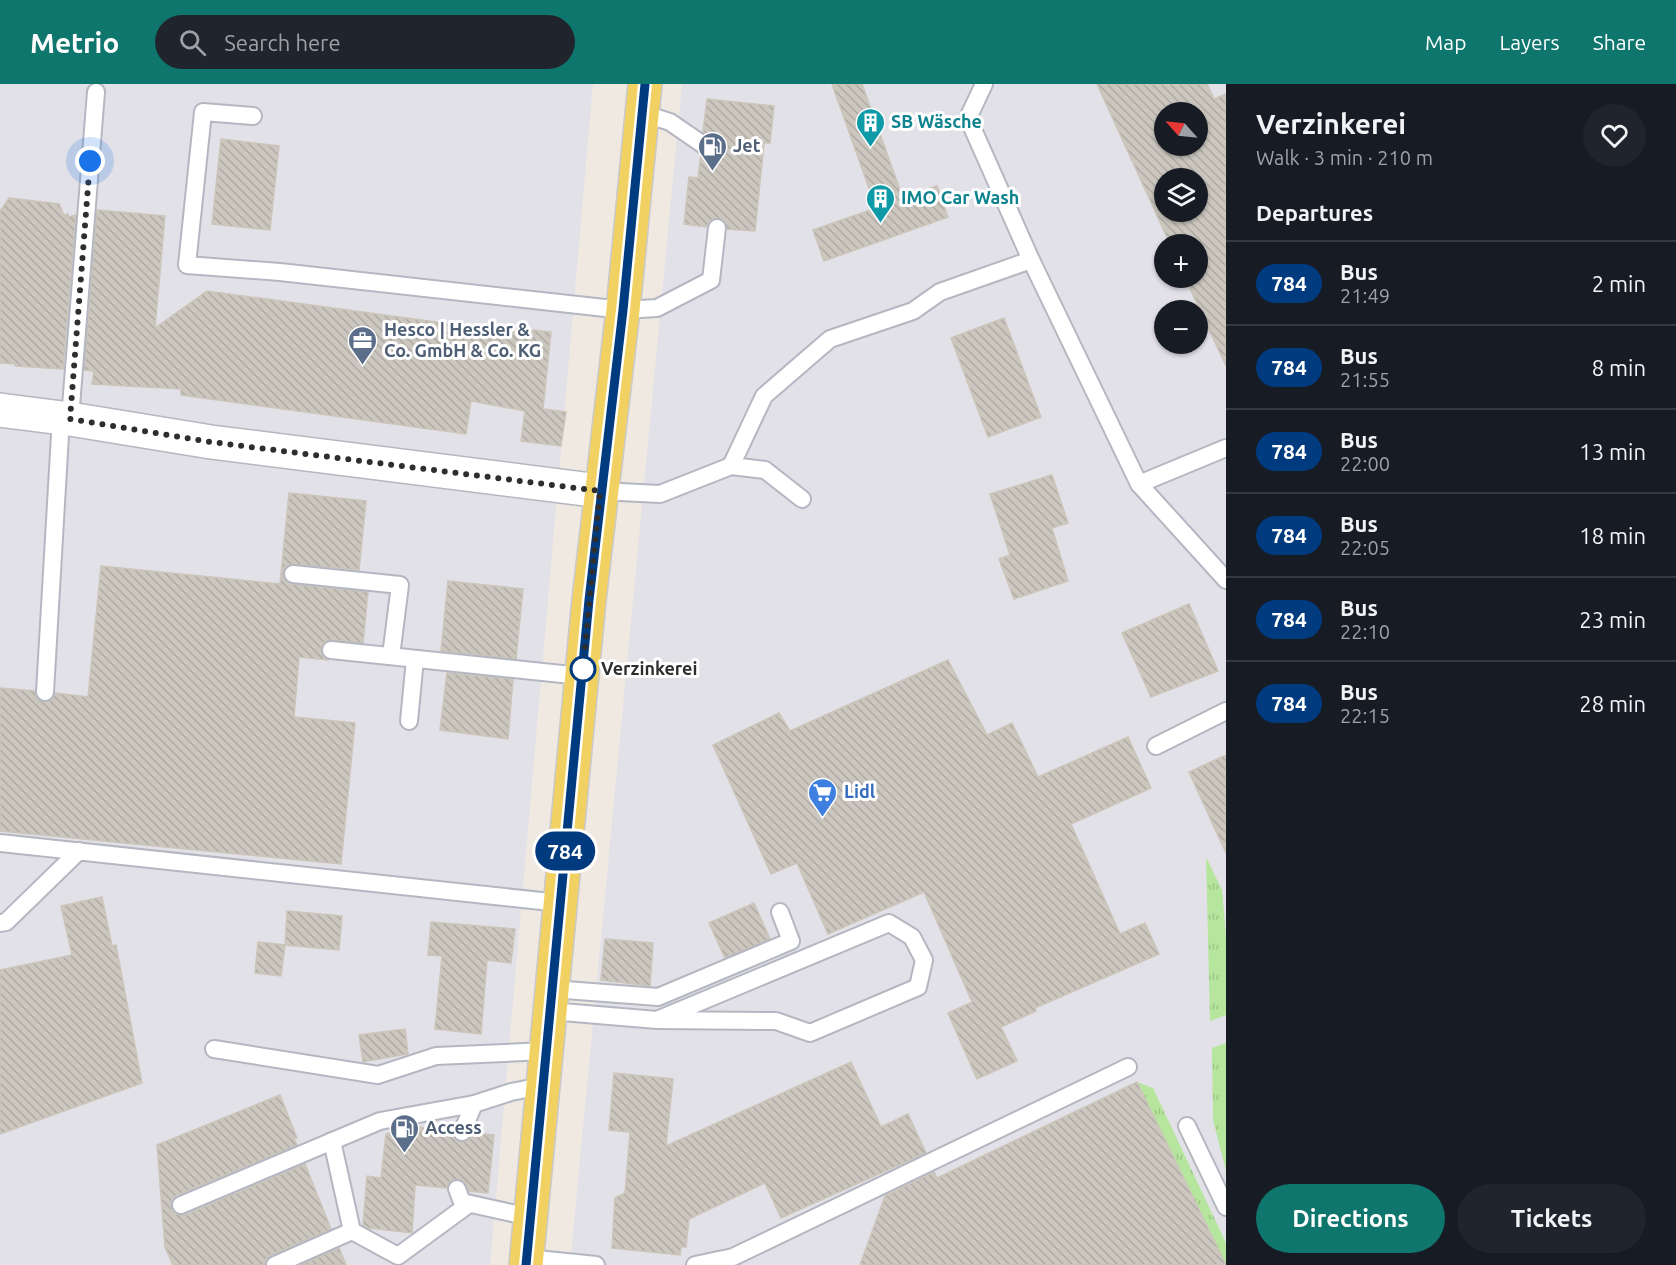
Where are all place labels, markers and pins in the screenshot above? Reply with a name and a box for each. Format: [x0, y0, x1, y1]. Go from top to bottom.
building icon: SB Wäsche [854, 106, 886, 148]
place label: SB Wäsche [891, 111, 982, 131]
fuel station icon: Jet [696, 130, 728, 172]
place label: Jet [733, 135, 761, 155]
building icon: IMO Car Wash [864, 182, 896, 224]
place label: IMO Car Wash [901, 187, 1019, 207]
place label: Hesco | Hessler & Co. GmbH & Co. KG [384, 319, 541, 360]
office icon: Hesco | Hessler & Co. GmbH & Co. KG [347, 324, 379, 366]
marker: Verzinkerei [570, 656, 596, 682]
place label: Verzinkerei [601, 658, 698, 678]
supermarket icon: Lidl [807, 776, 839, 818]
place label: Lidl [844, 781, 876, 801]
fuel station icon: Access [388, 1112, 420, 1154]
place label: Access [425, 1117, 482, 1137]

